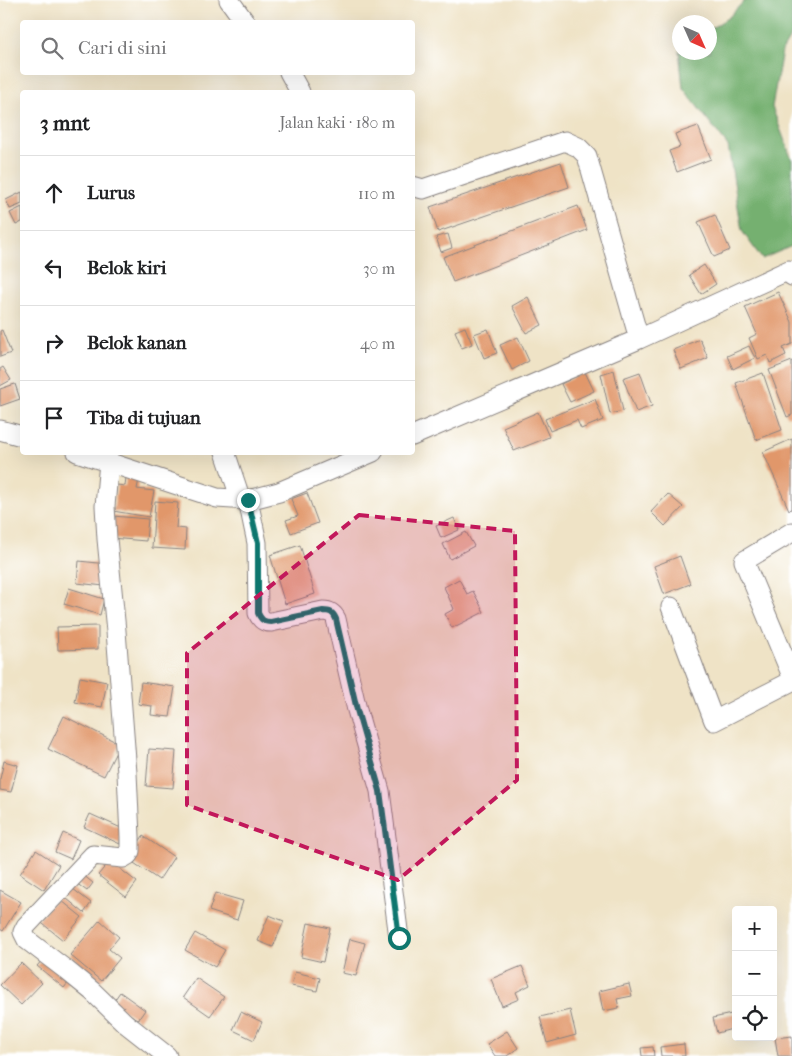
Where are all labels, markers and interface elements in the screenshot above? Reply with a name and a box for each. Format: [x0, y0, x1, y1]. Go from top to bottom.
north arrow [672, 15, 717, 60]
search box [20, 20, 415, 75]
icon: search [38, 34, 66, 62]
text: Cari di sini [78, 37, 167, 59]
text: 3 mnt [40, 111, 90, 135]
text: Jalan kaki · 180 m [279, 113, 395, 132]
icon: ahead [40, 179, 68, 207]
text: Lurus [87, 182, 135, 204]
text: 110 m [358, 184, 395, 203]
icon: left [40, 254, 68, 282]
text: Belok kiri [87, 257, 166, 279]
text: 30 m [363, 259, 395, 278]
icon: right [40, 329, 68, 357]
text: Belok kanan [87, 332, 187, 354]
text: 40 m [360, 334, 395, 353]
icon: arrive [40, 404, 68, 432]
text: Tiba di tujuan [87, 407, 201, 429]
route end [237, 489, 260, 512]
map controls [732, 906, 777, 1041]
button: + [732, 906, 777, 951]
route start [388, 927, 411, 950]
button: − [732, 951, 777, 996]
button: locate [732, 996, 777, 1041]

